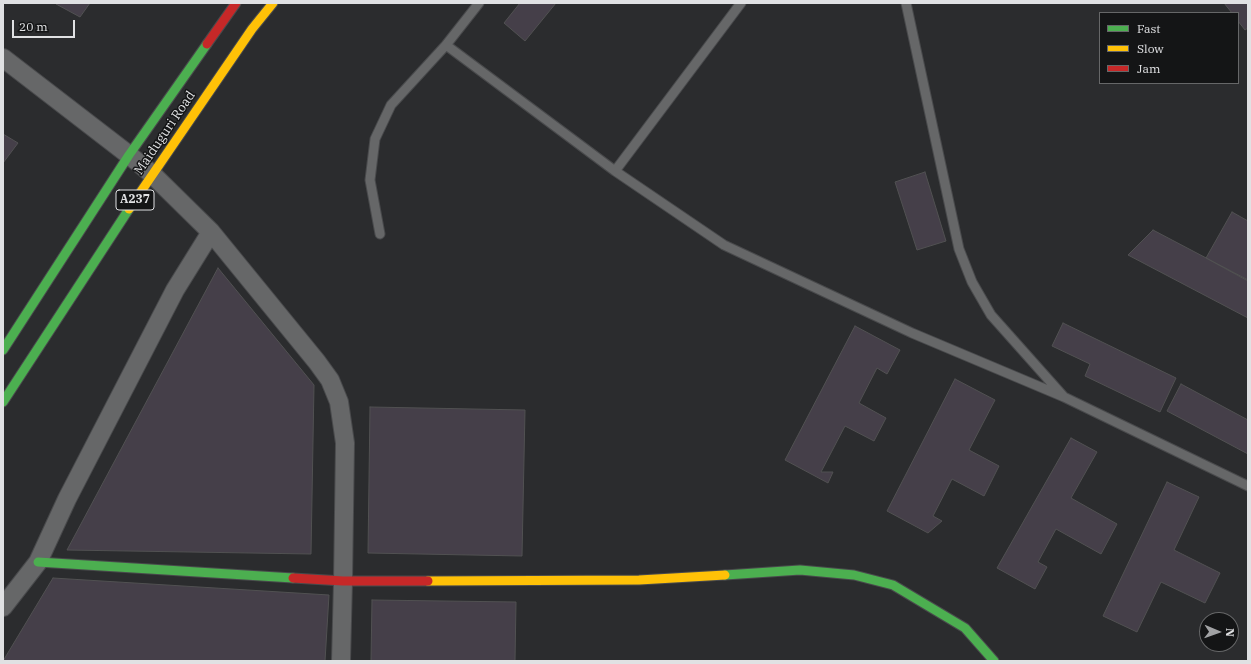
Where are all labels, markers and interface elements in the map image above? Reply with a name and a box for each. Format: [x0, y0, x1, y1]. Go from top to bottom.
scale bar [14, 12, 77, 38]
legend [1099, 12, 1239, 84]
text: 20 m [19, 19, 48, 34]
text: Fast [1137, 21, 1161, 36]
text: Slow [1137, 41, 1164, 56]
text: Jam [1137, 61, 1160, 76]
street label: Maiduguri Road [131, 88, 199, 178]
road number: A237 [116, 190, 154, 210]
north arrow [1199, 612, 1239, 652]
text: N [1223, 628, 1237, 637]

